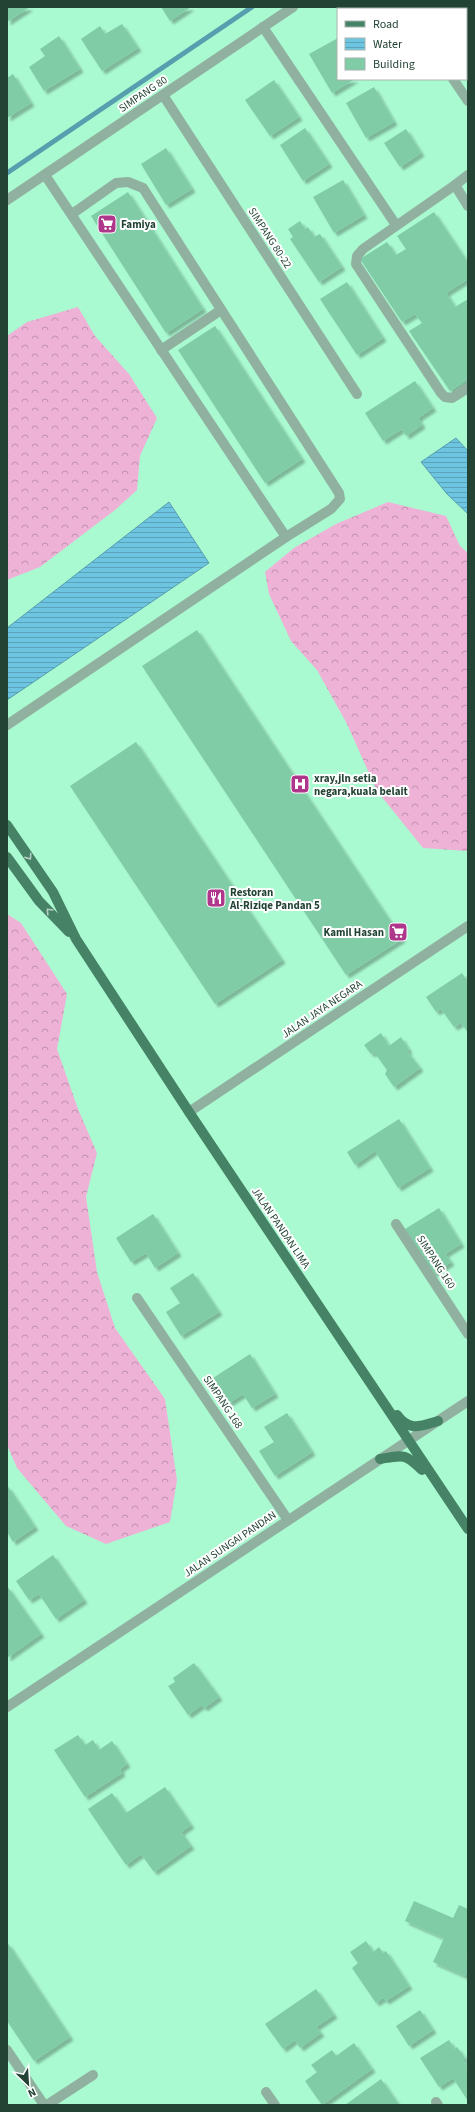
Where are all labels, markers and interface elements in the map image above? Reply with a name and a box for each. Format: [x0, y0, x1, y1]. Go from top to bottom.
legend [337, 8, 467, 80]
text: Road [373, 16, 399, 33]
text: Water [373, 36, 403, 53]
text: Building [373, 56, 415, 73]
street label: SIMPANG 80 [116, 72, 170, 116]
street label: SIMPANG 80-22 [245, 205, 295, 271]
supermarket icon: Famiya [96, 213, 118, 235]
place label: Famiya [121, 217, 156, 232]
place label: xray,jln setia negara,kuala belait [314, 771, 409, 799]
hospital icon: xray,jln setia negara,kuala belait [289, 773, 311, 795]
one-way arrow [24, 853, 31, 860]
place label: Restoran Al-Riziqe Pandan 5 [229, 885, 320, 913]
restaurant icon: Restoran Al-Riziqe Pandan 5 [205, 887, 227, 909]
one-way arrow [46, 908, 54, 916]
supermarket icon: Kamil Hasan [387, 921, 409, 943]
place label: Kamil Hasan [323, 925, 384, 940]
street label: JALAN JAYA NEGARA [279, 976, 365, 1042]
street label: JALAN PANDAN LIMA [248, 1184, 314, 1272]
street label: SIMPANG 160 [413, 1232, 459, 1292]
street label: SIMPANG 168 [200, 1373, 247, 1432]
street label: JALAN SUNGAI PANDAN [181, 1507, 279, 1581]
north arrow [8, 2064, 48, 2104]
text: N [26, 2084, 39, 2101]

